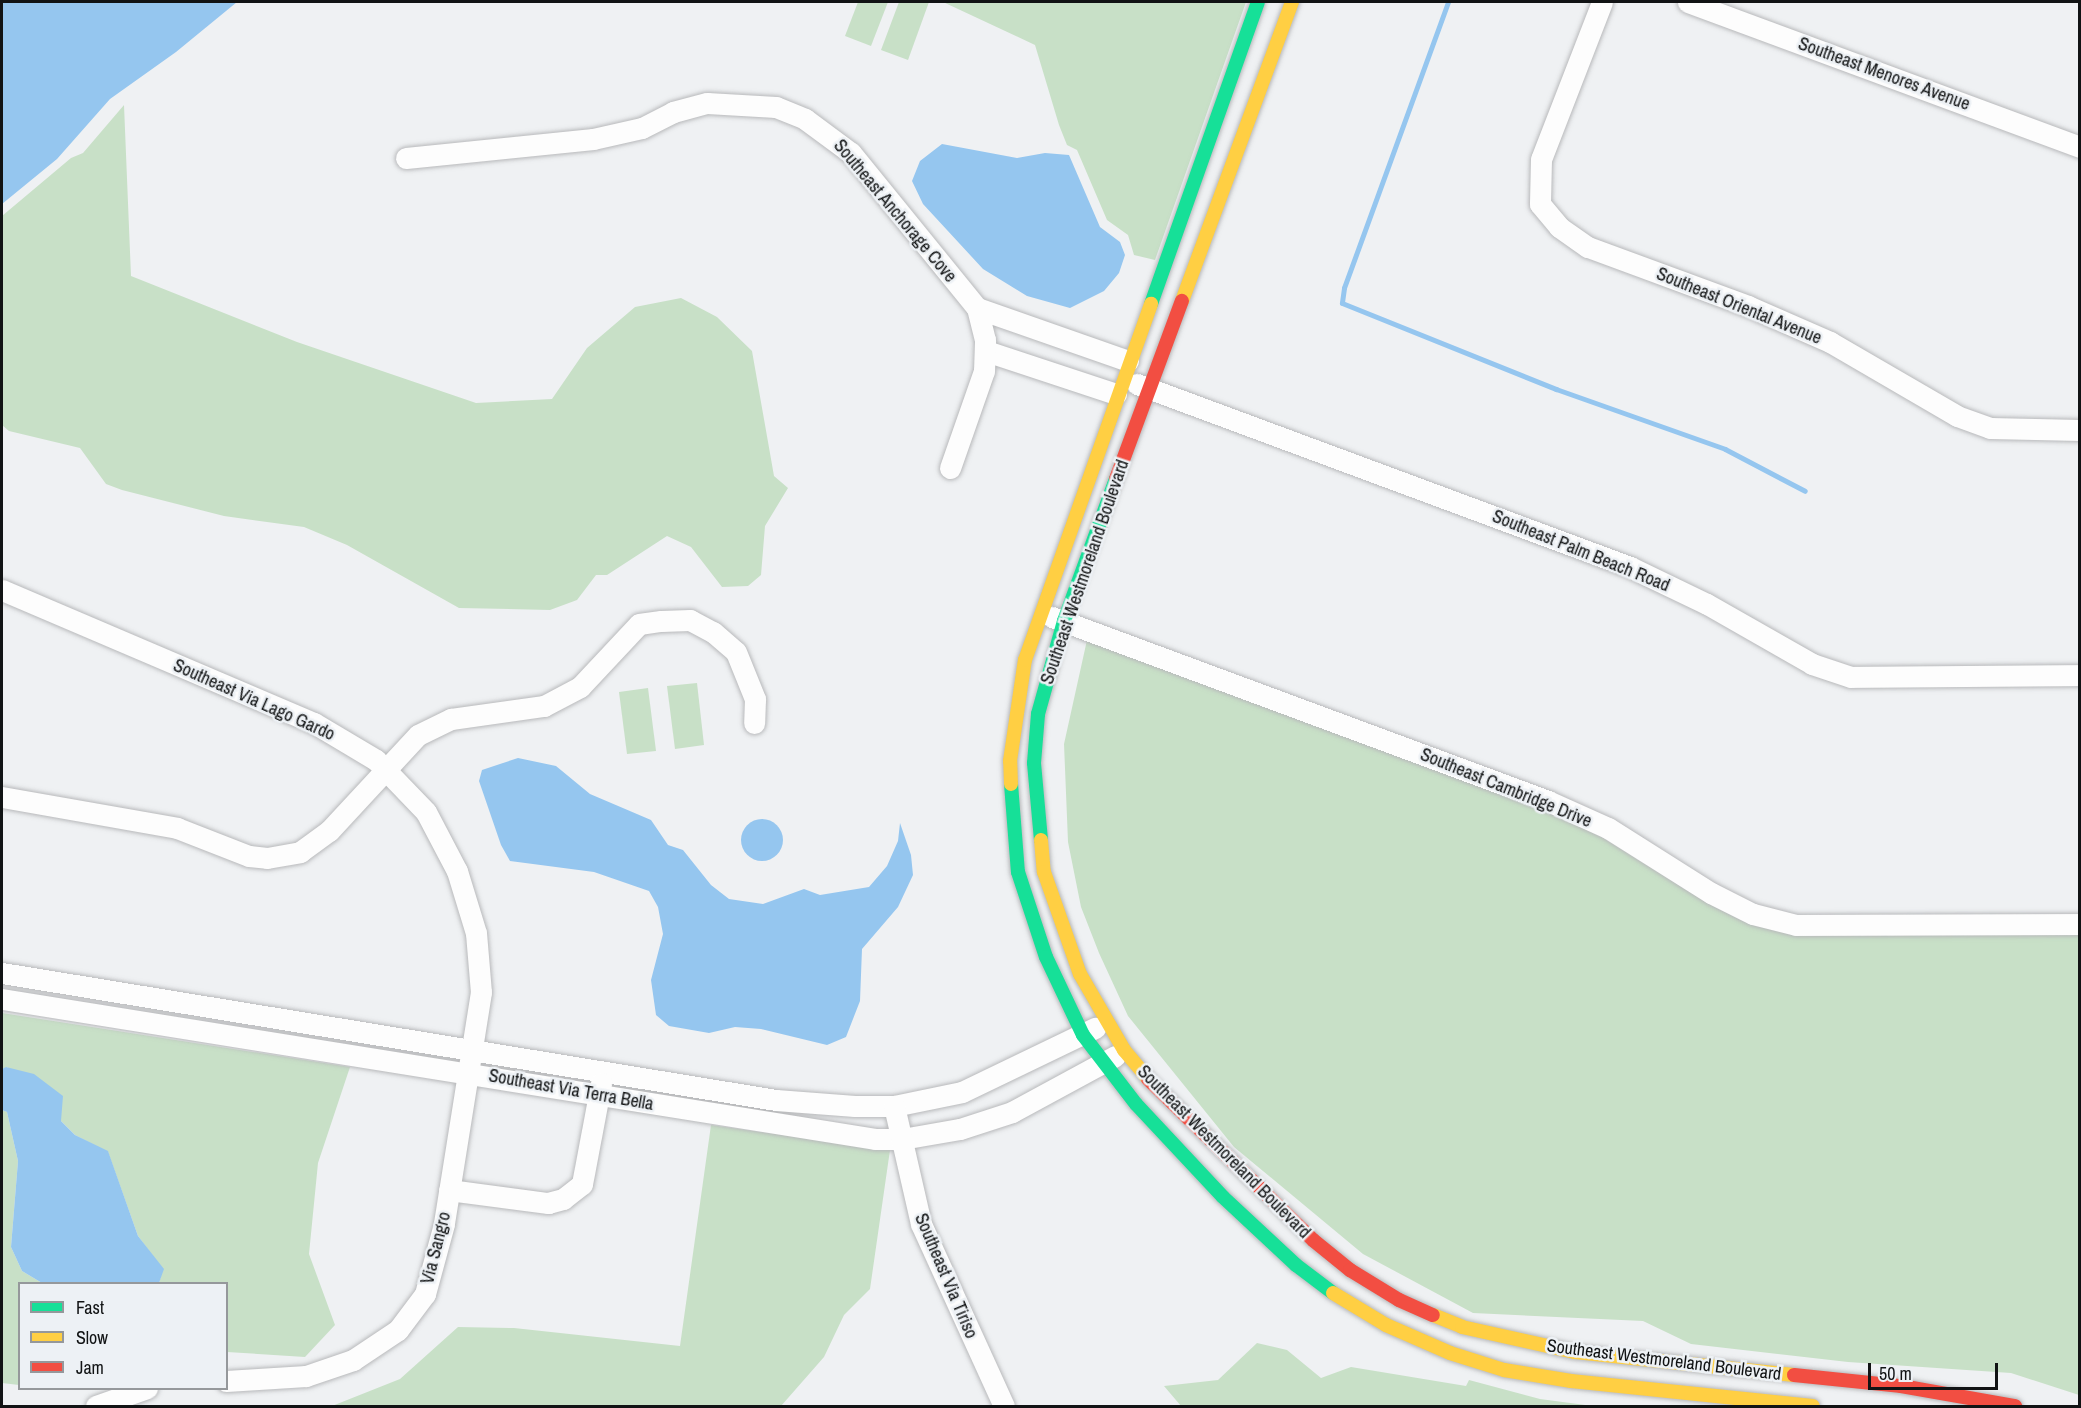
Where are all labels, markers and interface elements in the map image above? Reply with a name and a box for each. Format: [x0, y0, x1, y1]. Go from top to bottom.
street label: Southeast Menores Avenue [1795, 33, 1973, 115]
street label: Southeast Anchorage Cove [829, 135, 961, 287]
street label: Southeast Oriental Avenue [1653, 263, 1825, 349]
street label: Southeast Westmoreland Boulevard [1036, 457, 1134, 687]
street label: Southeast Palm Beach Road [1489, 505, 1673, 597]
street label: Southeast Via Lago Gardo [170, 655, 338, 745]
street label: Southeast Cambridge Drive [1417, 744, 1595, 832]
street label: Southeast Westmoreland Boulevard [1133, 1061, 1315, 1243]
street label: Southeast Via Terra Bella [487, 1065, 655, 1115]
street label: Via Sangro [417, 1210, 455, 1286]
street label: Southeast Via Tiriso [910, 1210, 982, 1342]
legend [18, 1282, 228, 1390]
text: Fast [76, 1295, 104, 1320]
text: Slow [76, 1325, 108, 1350]
street label: Southeast Westmoreland Boulevard [1546, 1335, 1782, 1385]
scale bar [1871, 1351, 2002, 1389]
text: Jam [76, 1355, 104, 1380]
text: 50 m [1879, 1361, 1912, 1386]

